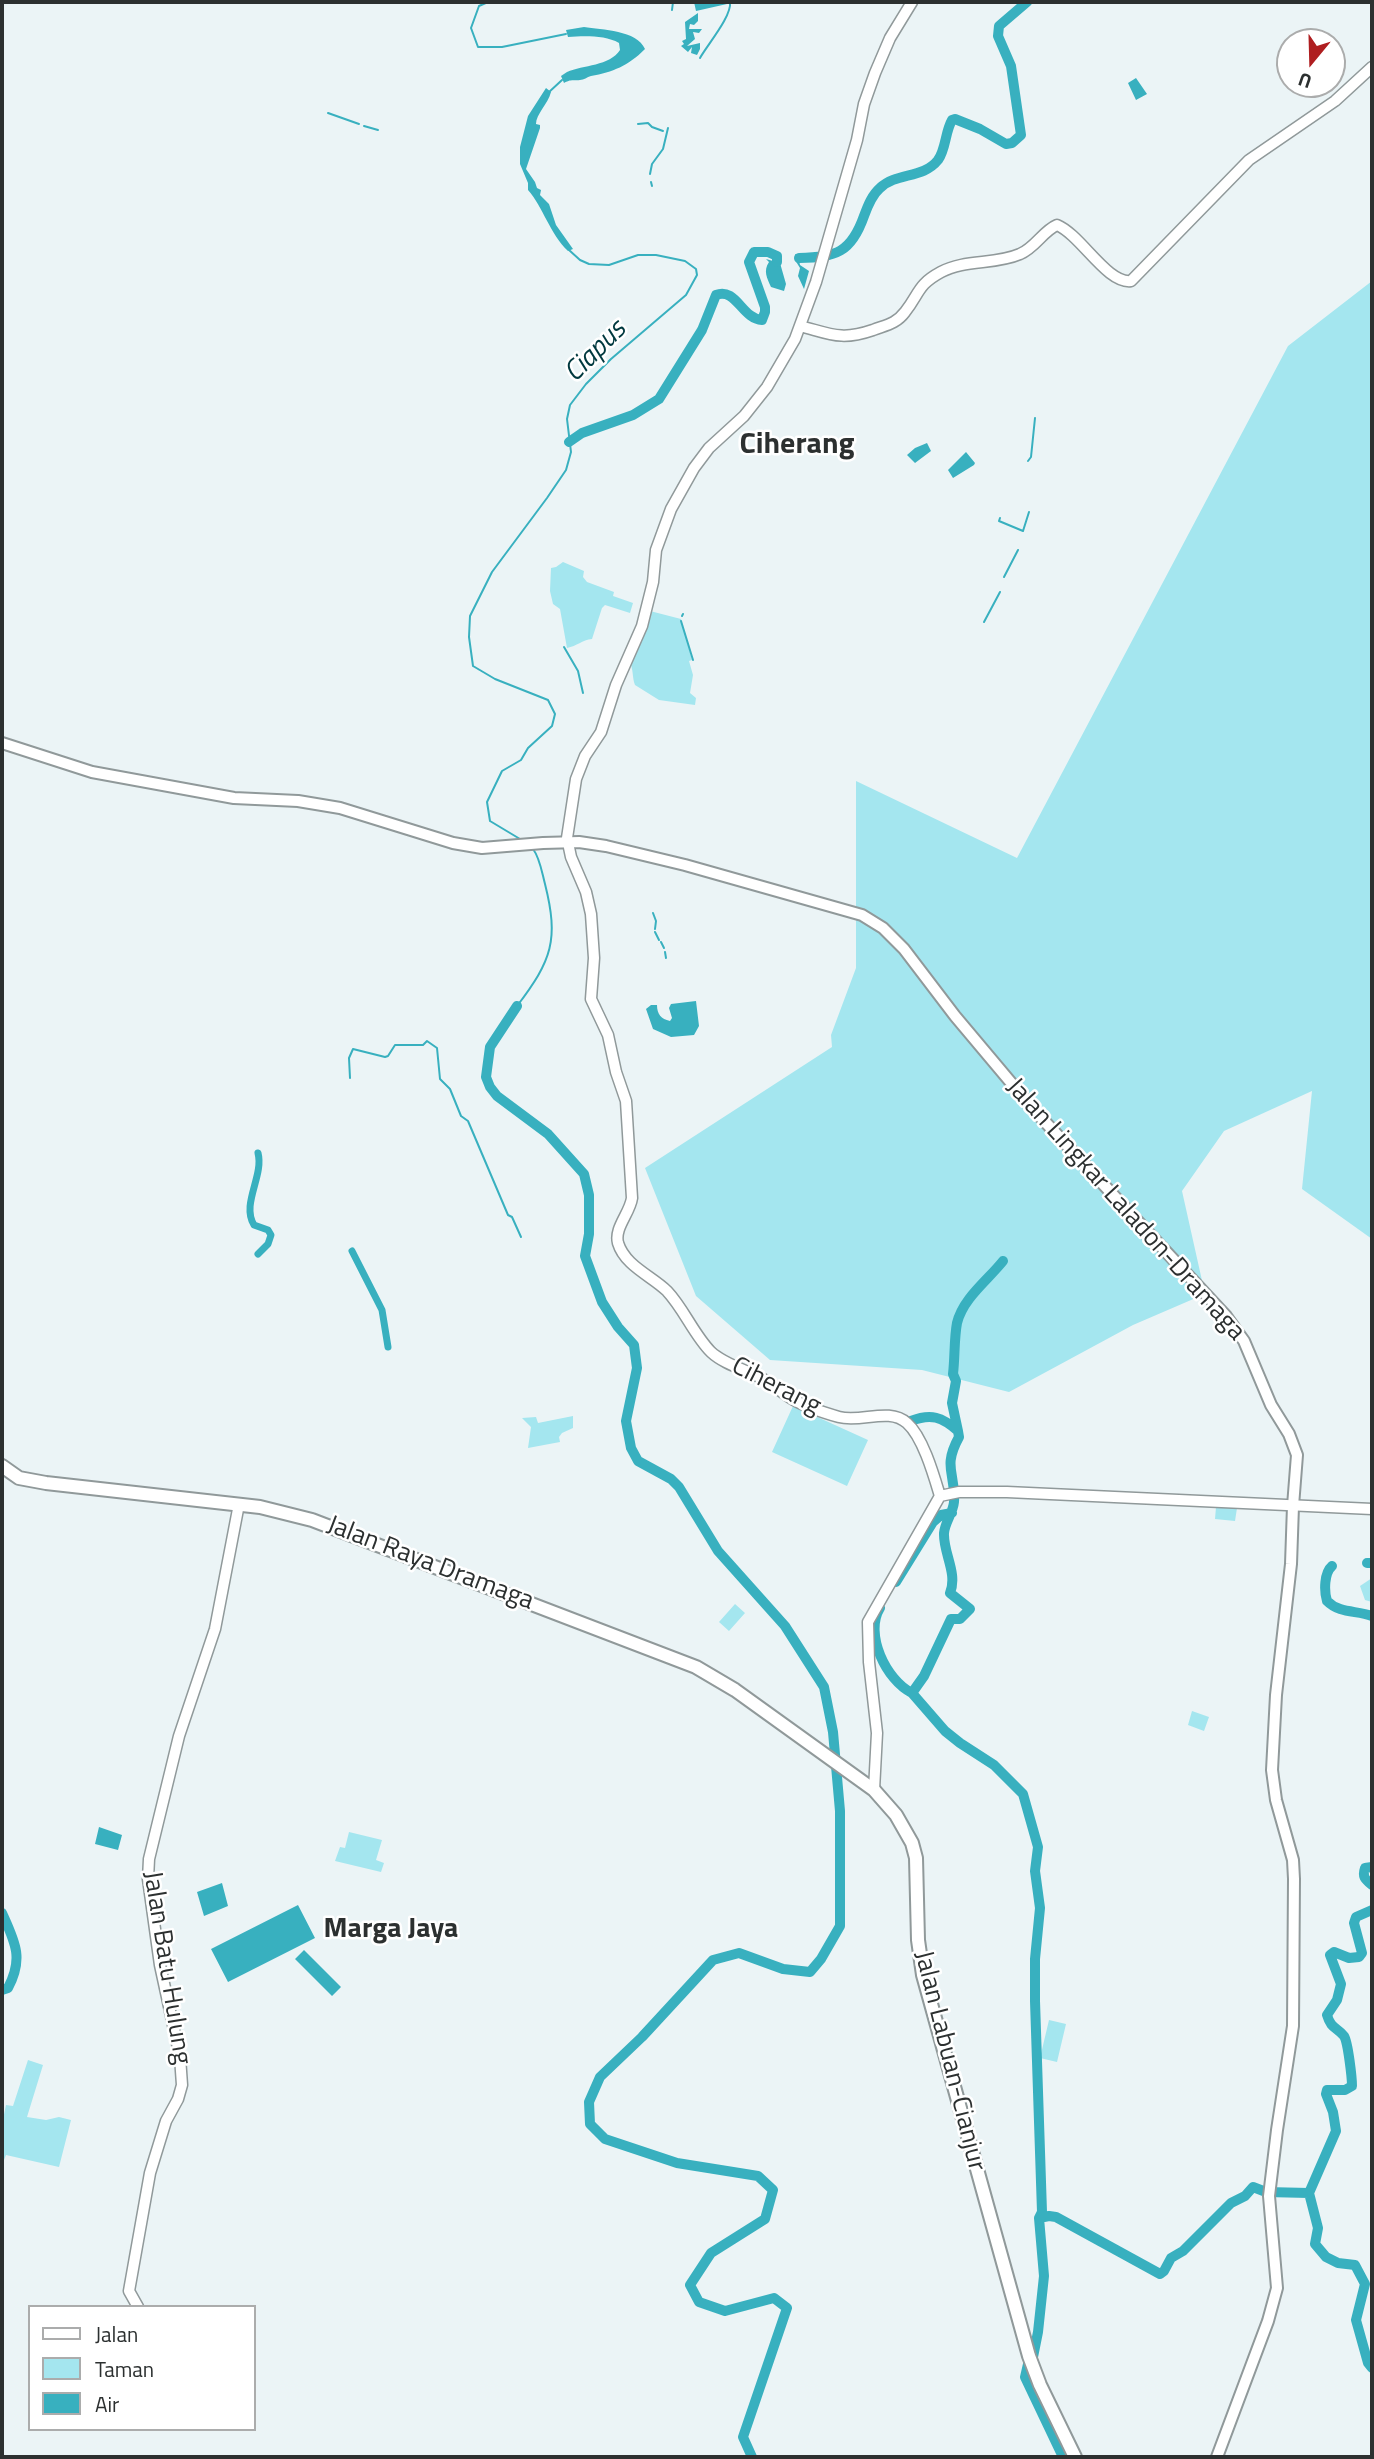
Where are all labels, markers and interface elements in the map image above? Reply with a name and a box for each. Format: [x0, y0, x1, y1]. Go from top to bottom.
north arrow [1276, 28, 1346, 98]
text: U [1294, 66, 1315, 97]
water label: Ciapus [558, 314, 634, 390]
district label: Ciherang [739, 428, 855, 464]
street label: Jalan Lingkar Laladon-Dramaga [999, 1072, 1251, 1348]
street label: Ciherang [726, 1351, 826, 1423]
street label: Jalan Raya Dramaga [322, 1510, 538, 1618]
street label: Jalan Batu Hulung [135, 1869, 197, 2067]
district label: Marga Jaya [324, 1913, 458, 1947]
street label: Jalan Labuan-Cianjur [907, 1948, 991, 2174]
legend [28, 2305, 256, 2431]
text: Jalan [95, 2318, 138, 2350]
text: Taman [95, 2353, 154, 2385]
text: Air [95, 2388, 119, 2420]

